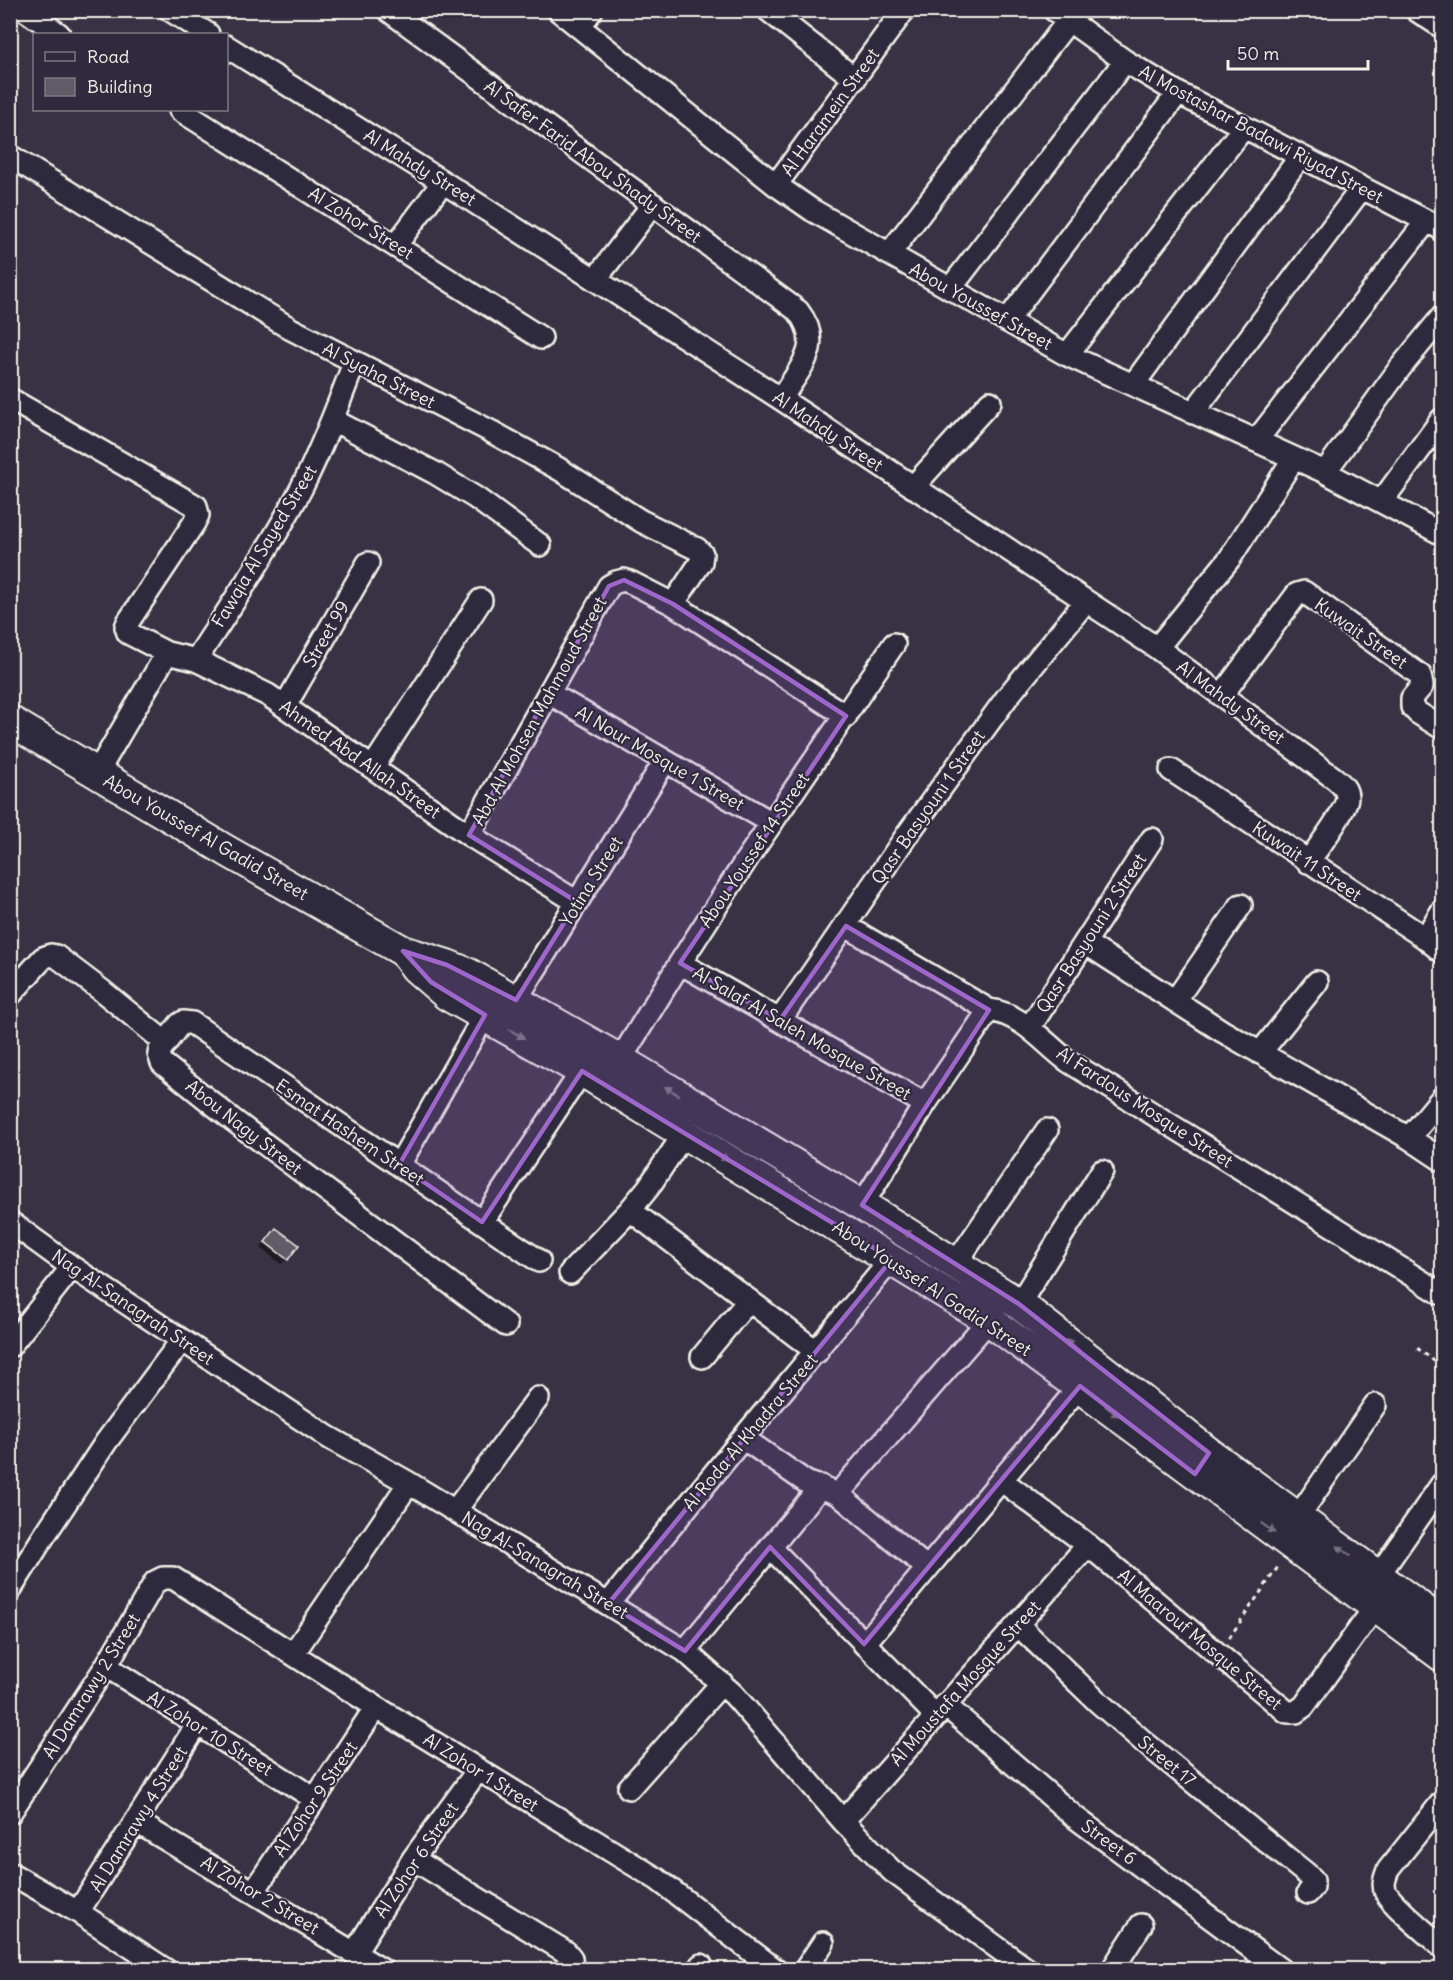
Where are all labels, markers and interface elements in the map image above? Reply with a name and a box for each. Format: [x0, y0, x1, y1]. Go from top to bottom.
legend [33, 33, 228, 111]
scale bar [1228, 33, 1368, 71]
text: 50 m [1237, 42, 1279, 65]
street label: Al Haramein Street [776, 43, 884, 181]
text: Road [87, 45, 130, 68]
street label: Al Mostashar Badawi Riyad Street [1135, 60, 1387, 208]
street label: Al Safer Farid Abou Shady Street [480, 74, 706, 248]
text: Building [87, 75, 152, 98]
street label: Al Mahdy Street [360, 123, 480, 211]
street label: Al Zohor Street [304, 181, 418, 265]
street label: Abou Youssef Street [905, 257, 1057, 355]
street label: Al Syaha Street [319, 337, 439, 413]
street label: Al Mahdy Street [768, 386, 888, 476]
street label: Fawqia Al Sayed Street [206, 461, 322, 631]
street label: Abd Al Mohsen Mahmoud Street [466, 593, 612, 829]
street label: Kuwait Street [1310, 593, 1412, 673]
street label: Street 99 [298, 597, 354, 671]
street label: Al Mahdy Street [1172, 655, 1290, 749]
street label: Ahmed Abd Allah Street [275, 695, 445, 823]
street label: Al Nour Mosque 1 Street [572, 700, 748, 816]
street label: Qasr Basyouni 1 Street [866, 725, 990, 889]
street label: Abou Youssef 14 Street [694, 768, 814, 932]
street label: Abou Youssef Al Gadid Street [100, 769, 312, 905]
street label: Kuwait 11 Street [1248, 816, 1366, 906]
street label: Yotina Street [554, 832, 628, 930]
street label: Qasr Basyouni 2 Street [1031, 849, 1151, 1017]
street label: Al Salaf Al Saleh Mosque Street [689, 961, 915, 1105]
one-way arrow [509, 1029, 526, 1039]
street label: Al Fardous Mosque Street [1053, 1041, 1237, 1173]
street label: Abou Nagy Street [181, 1074, 307, 1180]
street label: Esmat Hashem Street [271, 1074, 429, 1190]
one-way arrow [664, 1085, 680, 1096]
one-way arrow [713, 1150, 729, 1161]
street label: Abou Youssef Al Gadid Street [828, 1215, 1036, 1361]
one-way arrow [903, 1230, 919, 1241]
street label: Nag Al-Sanagrah Street [48, 1244, 218, 1370]
one-way arrow [1064, 1340, 1079, 1352]
street label: Al Roda Al Khadra Street [677, 1349, 823, 1515]
one-way arrow [1104, 1405, 1120, 1417]
street label: Nag Al-Sanagrah Street [457, 1506, 633, 1624]
one-way arrow [1260, 1522, 1276, 1534]
one-way arrow [1337, 1546, 1352, 1558]
street label: Al Maarouf Mosque Street [1113, 1563, 1287, 1715]
street label: Al Moustafa Mosque Street [885, 1595, 1045, 1771]
street label: Al Damrawy 2 Street [37, 1609, 145, 1763]
street label: Al Zohor 10 Street [143, 1685, 277, 1781]
street label: Al Zohor 1 Street [419, 1727, 543, 1817]
street label: Street 17 [1133, 1731, 1201, 1792]
street label: Al Zohor 9 Street [268, 1737, 362, 1861]
street label: Al Damrawy 4 Street [84, 1742, 192, 1896]
street label: Al Zohor 6 Street [369, 1798, 463, 1922]
street label: Street 6 [1077, 1814, 1141, 1870]
street label: Al Zohor 2 Street [197, 1851, 323, 1939]

